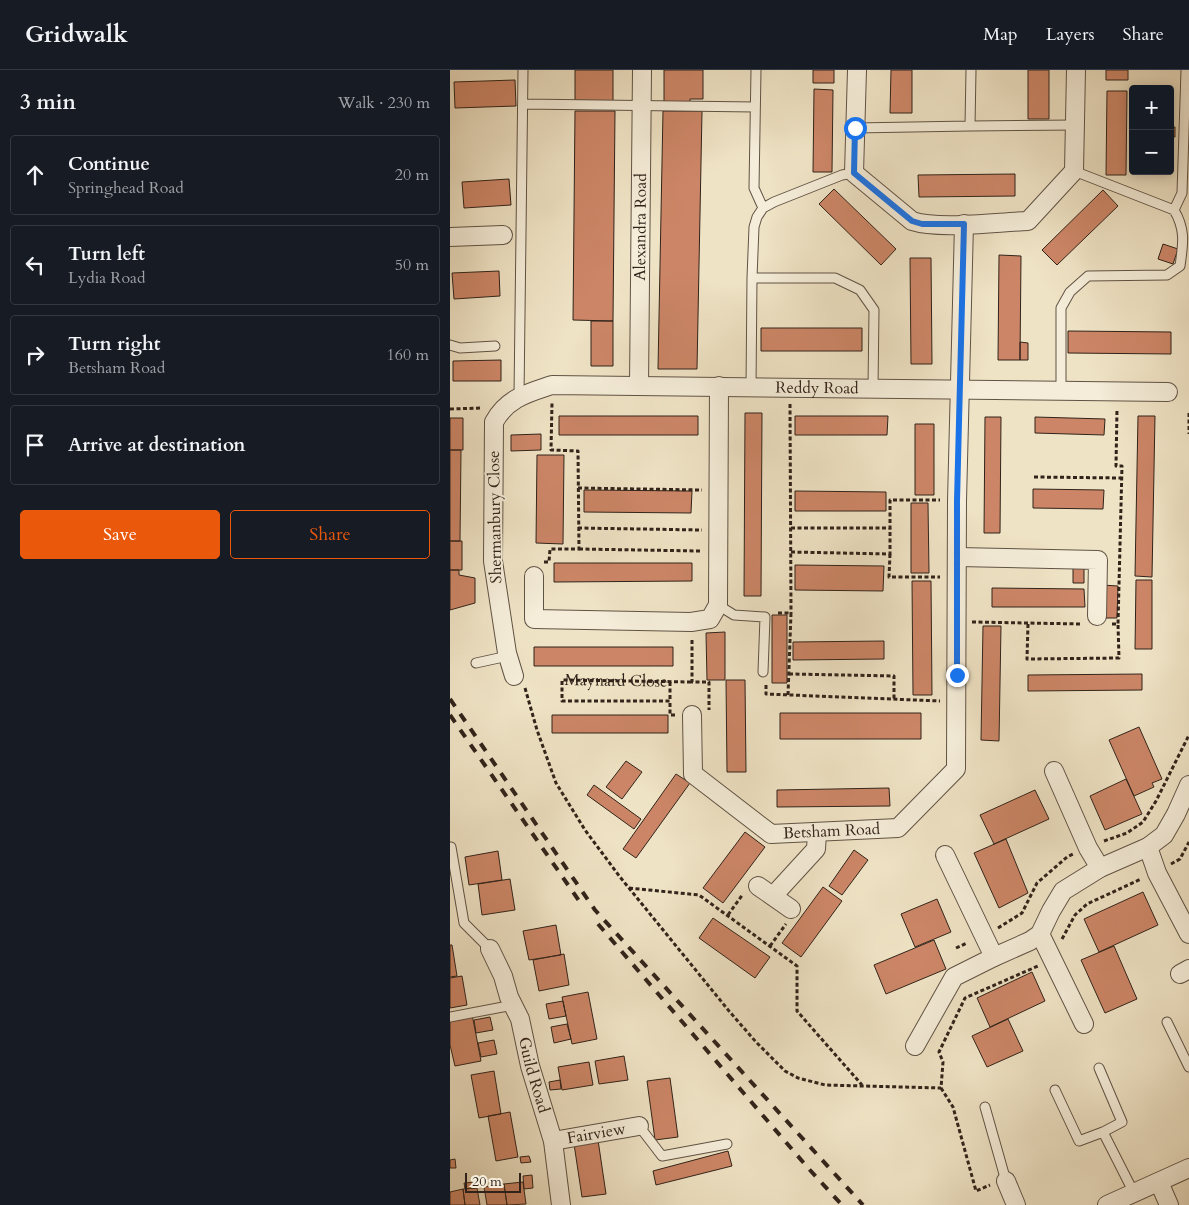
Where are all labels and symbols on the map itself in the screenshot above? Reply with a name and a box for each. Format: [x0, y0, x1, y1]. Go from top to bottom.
route start [844, 117, 867, 140]
street label: Alexandra Road [629, 173, 652, 281]
street label: Reddy Road [775, 377, 859, 399]
street label: Shermanbury Close [483, 450, 507, 584]
route end [946, 664, 969, 687]
street label: Maynard Close [564, 669, 668, 693]
street label: Betsham Road [782, 818, 881, 844]
street label: Guild Road [513, 1035, 555, 1116]
street label: Fairview [565, 1117, 628, 1149]
scale bar [465, 1170, 521, 1193]

